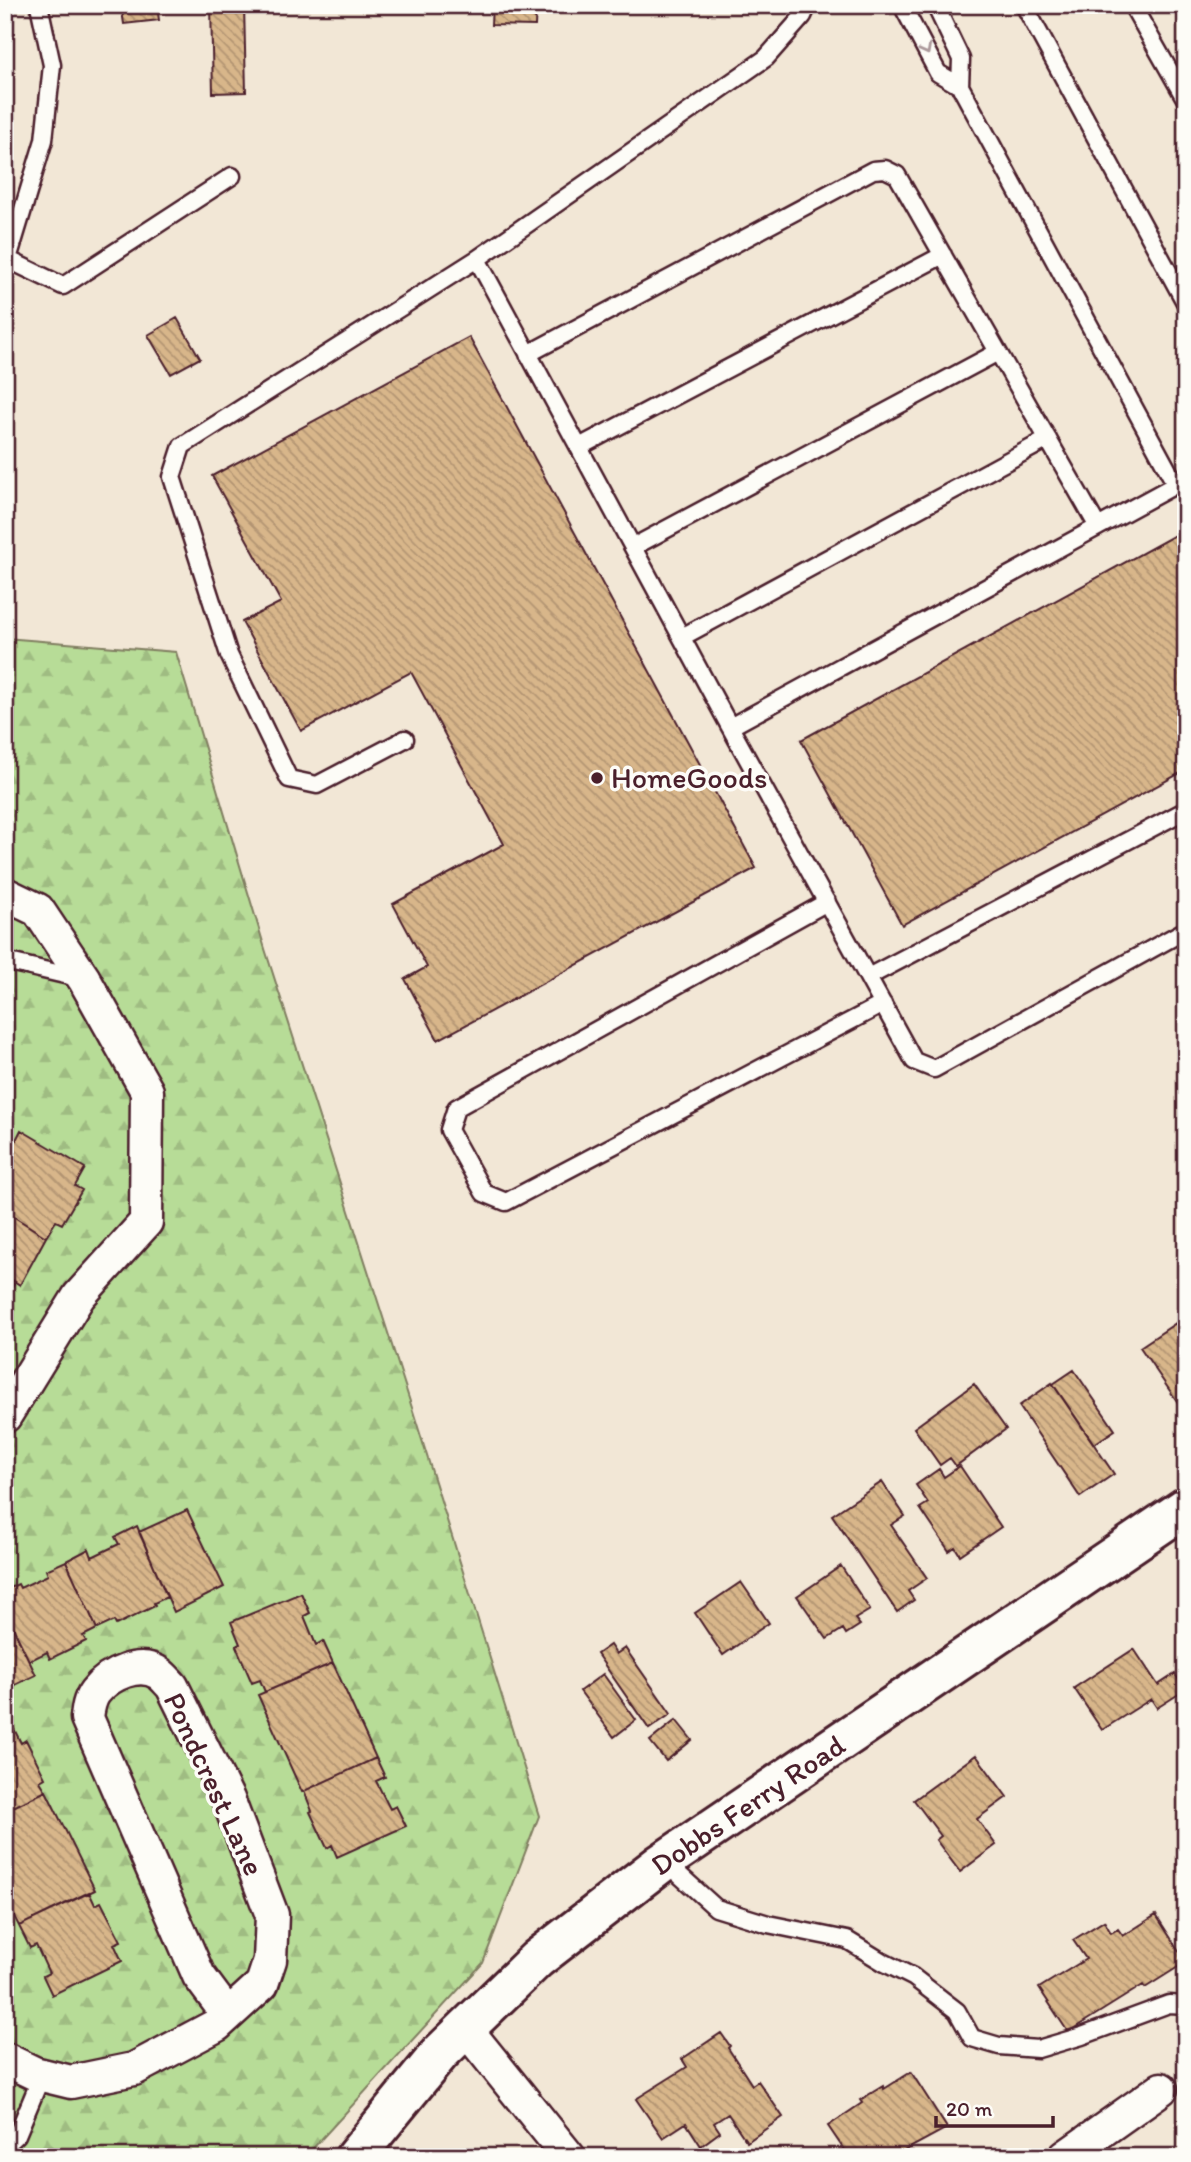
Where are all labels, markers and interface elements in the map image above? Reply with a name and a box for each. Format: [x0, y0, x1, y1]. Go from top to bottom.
one-way arrow [918, 43, 931, 55]
place label: HomeGoods [611, 759, 767, 796]
marker: HomeGoods [589, 770, 605, 786]
street label: Pondcrest Lane [156, 1686, 273, 1881]
street label: Dobbs Ferry Road [643, 1726, 852, 1883]
scale bar [936, 2085, 1053, 2129]
text: 20 m [946, 2096, 993, 2121]

